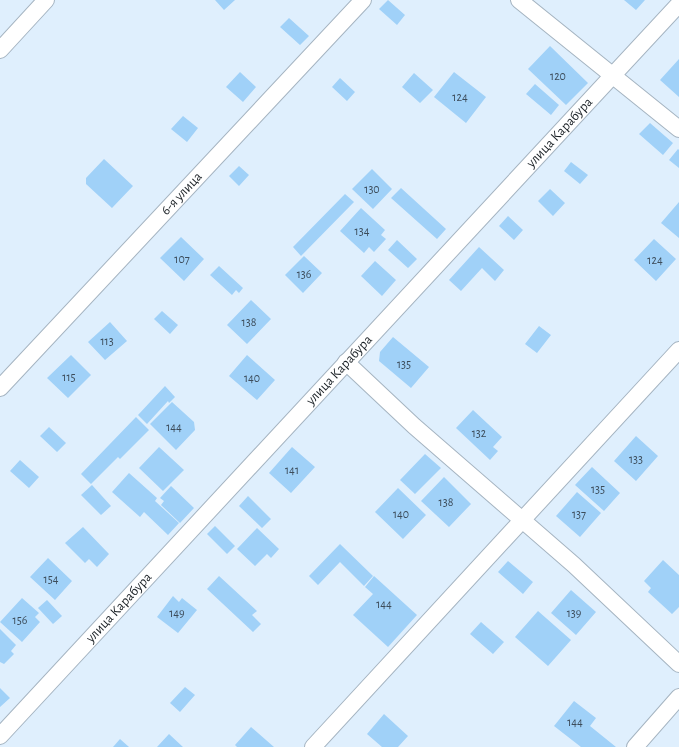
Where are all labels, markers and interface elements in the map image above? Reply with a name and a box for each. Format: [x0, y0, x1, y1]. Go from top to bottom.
house number: 120 [550, 70, 566, 82]
house number: 124 [452, 91, 468, 103]
street label: улица Карабура [523, 95, 596, 171]
street label: 6-я улица [159, 169, 205, 218]
house number: 130 [364, 183, 380, 195]
house number: 134 [355, 225, 370, 237]
house number: 107 [174, 253, 190, 265]
house number: 124 [647, 254, 663, 266]
house number: 136 [297, 268, 312, 280]
house number: 138 [242, 316, 257, 328]
street label: улица Карабура [303, 332, 375, 409]
house number: 113 [100, 335, 114, 347]
house number: 135 [397, 358, 411, 370]
house number: 115 [62, 371, 76, 383]
house number: 140 [244, 372, 260, 384]
house number: 144 [166, 421, 182, 433]
house number: 132 [472, 427, 487, 439]
house number: 133 [629, 453, 643, 465]
house number: 141 [285, 464, 299, 476]
house number: 135 [591, 483, 605, 495]
house number: 138 [439, 496, 454, 508]
house number: 140 [393, 508, 409, 520]
house number: 137 [572, 508, 586, 520]
street label: улица Карабура [83, 570, 155, 646]
house number: 154 [44, 573, 59, 585]
house number: 144 [376, 598, 392, 610]
house number: 149 [169, 607, 185, 619]
house number: 139 [567, 607, 582, 619]
house number: 156 [13, 614, 28, 626]
house number: 144 [567, 716, 583, 728]

